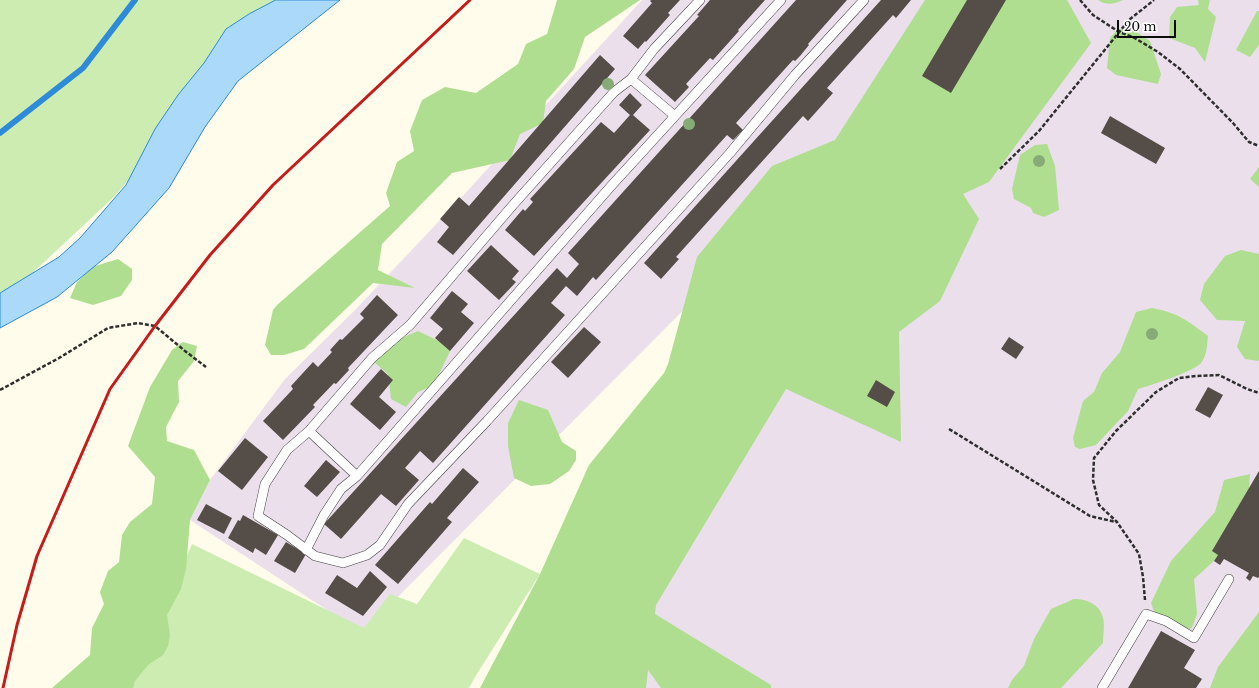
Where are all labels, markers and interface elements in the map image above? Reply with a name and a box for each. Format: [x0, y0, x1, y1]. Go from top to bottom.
scale bar [1119, 12, 1178, 38]
text: 20 m [1124, 19, 1156, 34]

